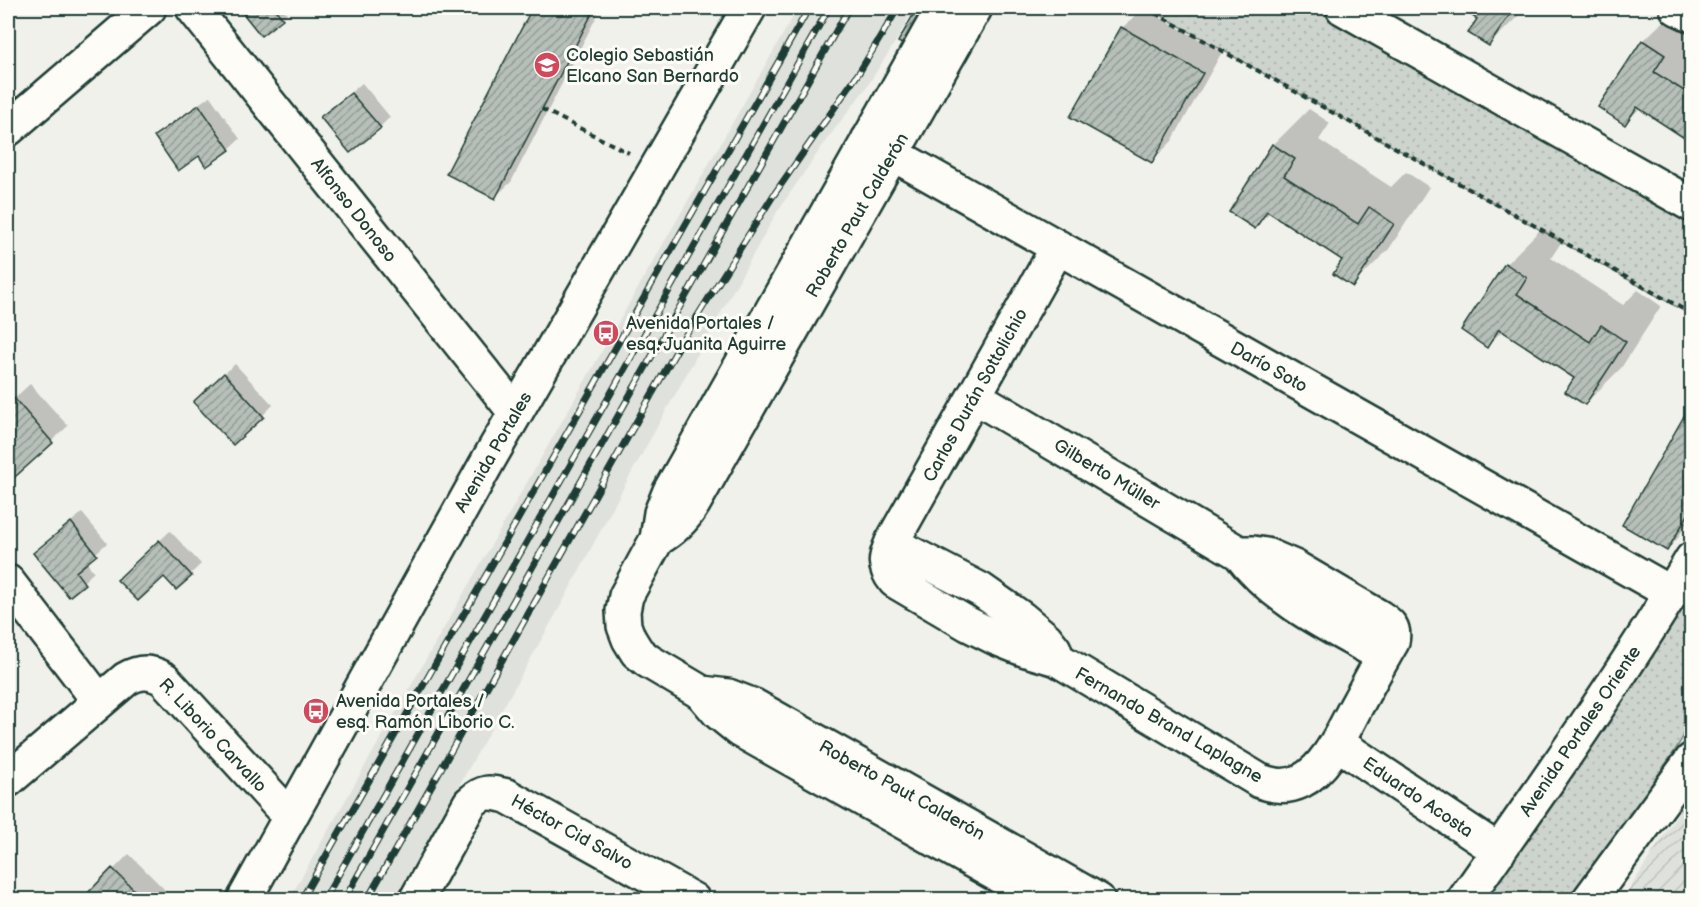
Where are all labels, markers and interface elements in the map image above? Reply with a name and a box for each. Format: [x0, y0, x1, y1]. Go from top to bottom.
place label: Colegio Sebastián Elcano San Bernardo [566, 45, 739, 87]
school or university icon: Colegio Sebastián Elcano San Bernardo [532, 50, 562, 80]
street label: Roberto Paut Calderón [802, 129, 913, 301]
street label: Alfonso Donoso [306, 154, 401, 267]
street label: Carlos Durán Sottolichio [919, 305, 1032, 486]
place label: Avenida Portales / esq. Juanita Aguirre [626, 313, 786, 355]
bus stop icon: Avenida Portales / esq. Juanita Aguirre [591, 318, 621, 348]
street label: Darío Soto [1227, 338, 1311, 397]
street label: Avenida Portales [450, 388, 536, 516]
street label: Gilberto Müller [1050, 435, 1164, 515]
street label: Avenida Portales Oriente [1515, 642, 1646, 821]
street label: Fernando Brand Laplagne [1071, 663, 1266, 788]
street label: R. Liborio Carvallo [154, 674, 271, 797]
place label: Avenida Portales / esq. Ramón Liborio C. [336, 691, 514, 733]
bus stop icon: Avenida Portales / esq. Ramón Liborio C. [301, 696, 331, 726]
street label: Roberto Paut Calderón [815, 736, 988, 845]
street label: Eduardo Acosta [1359, 753, 1477, 842]
street label: Héctor Cid Salvo [507, 790, 636, 875]

